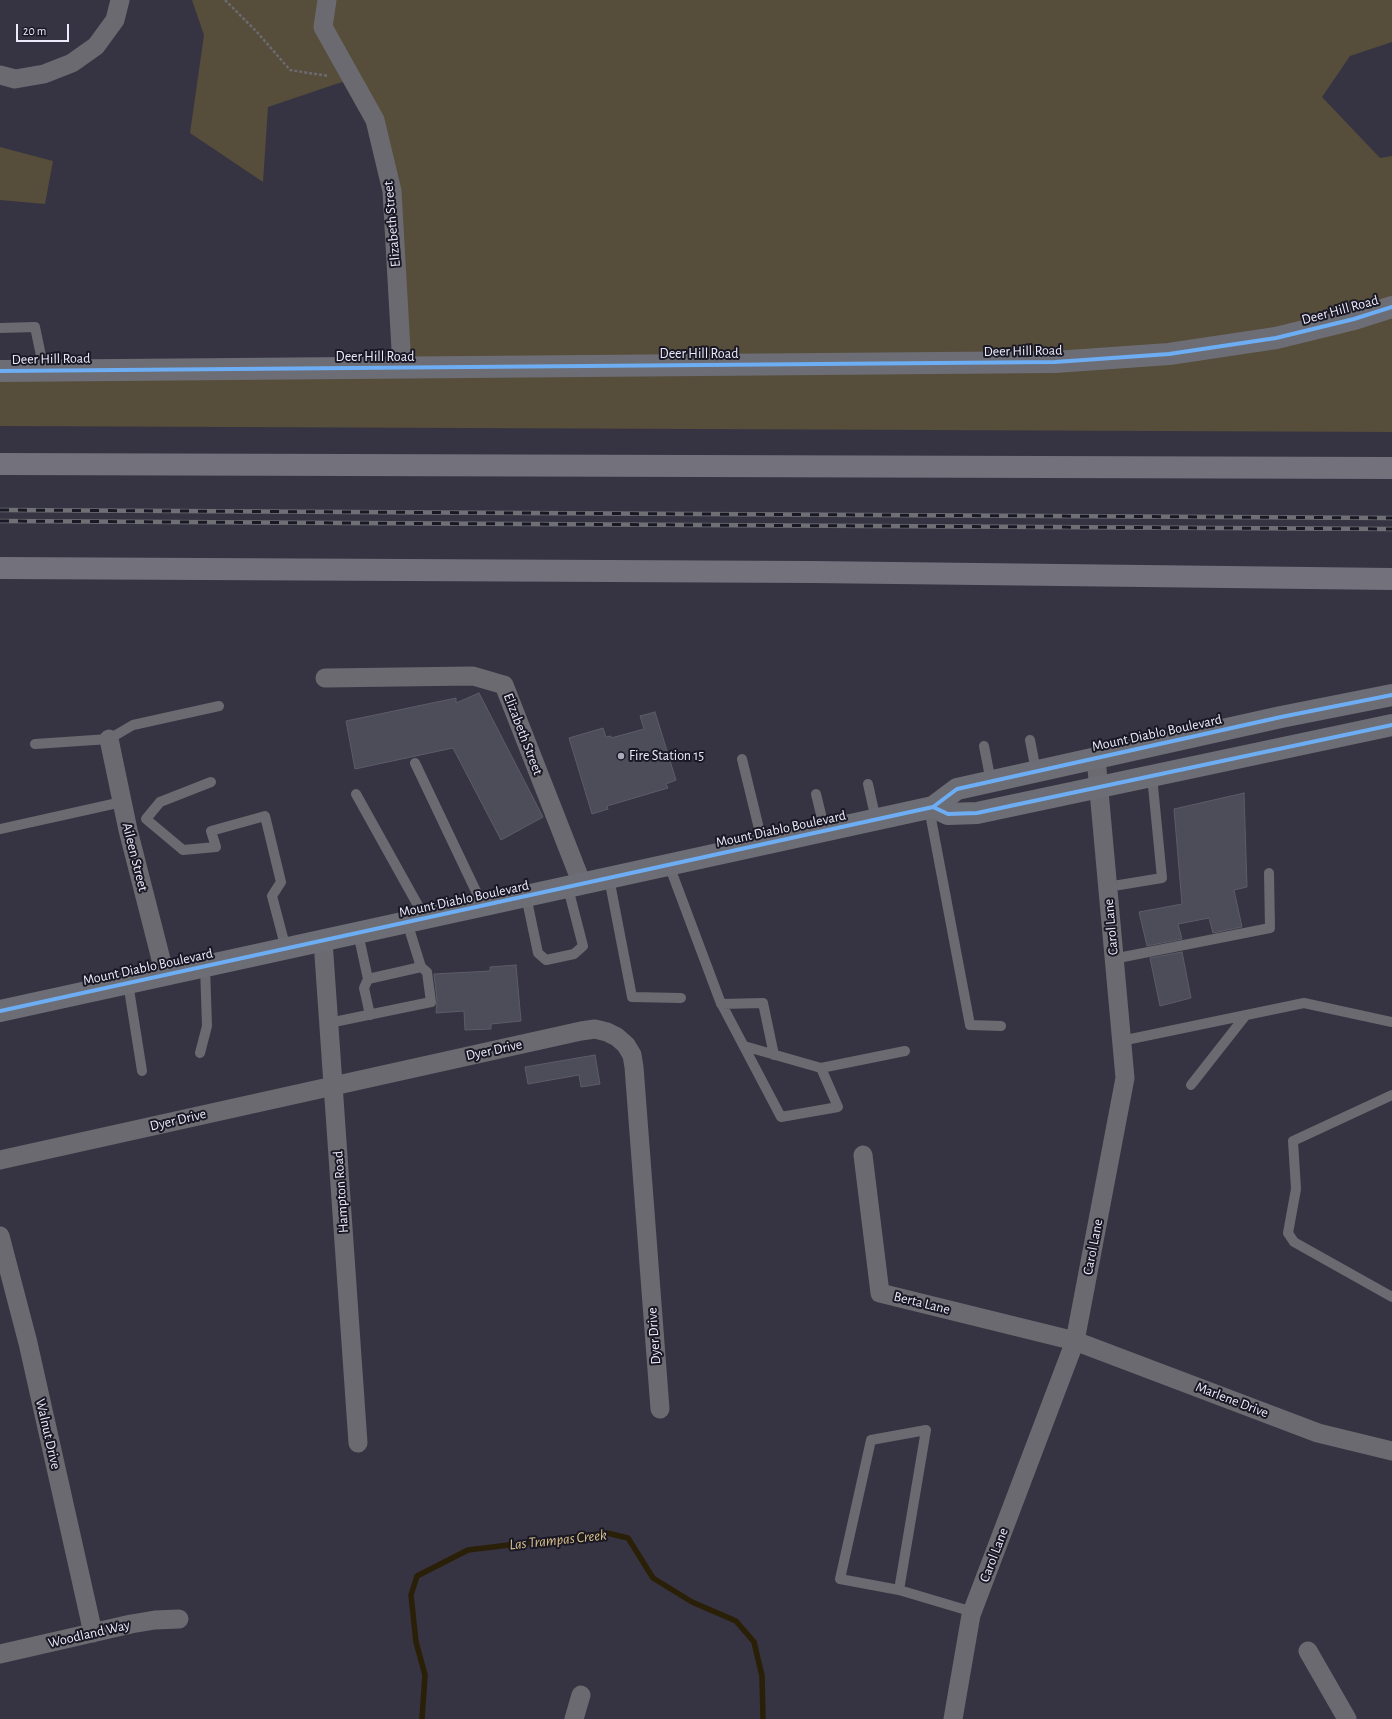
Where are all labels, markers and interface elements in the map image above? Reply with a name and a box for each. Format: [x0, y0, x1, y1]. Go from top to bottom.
scale bar [18, 16, 71, 42]
text: 20 m [23, 25, 46, 37]
street label: Elizabeth Street [380, 180, 404, 268]
street label: Deer Hill Road [1300, 292, 1380, 328]
street label: Deer Hill Road [983, 342, 1063, 360]
street label: Deer Hill Road [660, 346, 738, 362]
street label: Deer Hill Road [336, 349, 414, 365]
street label: Deer Hill Road [11, 350, 91, 368]
street label: Elizabeth Street [500, 691, 546, 777]
street label: Mount Diablo Boulevard [1090, 711, 1224, 755]
place label: Fire Station 15 [629, 748, 704, 764]
marker: Fire Station 15 [616, 751, 626, 761]
street label: Mount Diablo Boulevard [714, 807, 848, 851]
street label: Aileen Street [118, 821, 152, 893]
street label: Mount Diablo Boulevard [397, 877, 531, 921]
street label: Carol Lane [1100, 898, 1122, 956]
street label: Mount Diablo Boulevard [81, 945, 215, 989]
street label: Dyer Drive [464, 1036, 524, 1064]
street label: Dyer Drive [148, 1105, 208, 1135]
street label: Hampton Road [330, 1150, 352, 1234]
street label: Carol Lane [1079, 1218, 1107, 1276]
street label: Berta Lane [892, 1288, 952, 1318]
street label: Dyer Drive [644, 1307, 664, 1365]
street label: Marlene Drive [1193, 1378, 1271, 1422]
street label: Walnut Drive [32, 1397, 64, 1471]
water label: Las Trampas Creek [508, 1526, 608, 1554]
street label: Carol Lane [976, 1526, 1012, 1584]
street label: Woodland Way [46, 1616, 132, 1652]

